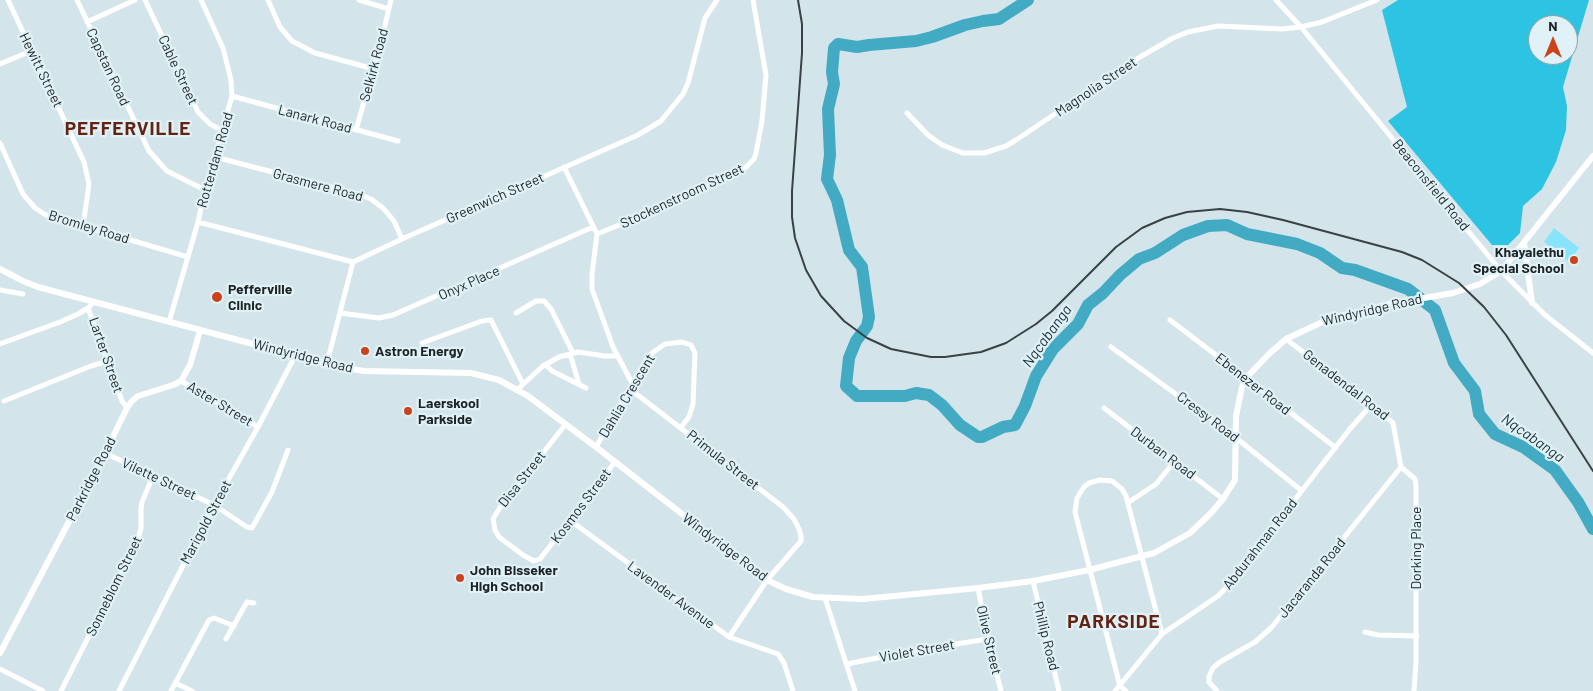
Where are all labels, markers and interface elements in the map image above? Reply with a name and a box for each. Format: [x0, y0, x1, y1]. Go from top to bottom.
north arrow [1528, 15, 1578, 65]
text: N [1548, 17, 1558, 34]
street label: Capstan Road [83, 26, 133, 108]
street label: Selkirk Road [356, 26, 392, 104]
street label: Hewitt Street [16, 30, 66, 110]
street label: Cable Street [155, 33, 201, 107]
street label: Magnolia Street [1052, 54, 1140, 120]
street label: Lanark Road [276, 101, 354, 137]
street label: Rotterdam Road [193, 110, 237, 210]
district label: PEFFERVILLE [63, 118, 193, 140]
street label: Beaconsfield Road [1389, 136, 1473, 234]
street label: Stockenstroom Street [618, 160, 746, 232]
street label: Grasmere Road [271, 165, 365, 205]
street label: Greenwich Street [443, 169, 547, 227]
street label: Bromley Road [47, 207, 131, 247]
place label: Khayalethu Special School [1473, 244, 1564, 276]
marker: Khayalethu Special School [1568, 254, 1580, 266]
street label: Onyx Place [436, 262, 502, 304]
place label: Pefferville Clinic [228, 281, 292, 314]
marker: Pefferville Clinic [210, 290, 224, 304]
street label: Windyridge Road [1320, 290, 1424, 330]
water label: Nqcabanga [1018, 301, 1076, 371]
street label: Larter Street [85, 315, 127, 395]
street label: Windyridge Road [251, 335, 355, 377]
place label: Astron Energy [375, 343, 463, 359]
marker: Astron Energy [359, 345, 371, 357]
street label: Genadendal Road [1299, 346, 1393, 424]
street label: Ebenezer Road [1212, 349, 1294, 419]
street label: Dahlia Crescent [595, 351, 659, 441]
street label: Aster Street [184, 378, 256, 430]
street label: Cressy Road [1173, 388, 1243, 446]
place label: Laerskool Parkside [418, 395, 479, 428]
marker: Laerskool Parkside [402, 405, 414, 417]
water label: Nqcabanga [1498, 410, 1568, 466]
street label: Durban Road [1127, 423, 1199, 483]
street label: Primula Street [683, 426, 763, 494]
street label: Parkridge Road [63, 434, 119, 524]
street label: Disa Street [495, 447, 549, 511]
street label: Vilette Street [119, 454, 199, 504]
street label: Kosmos Street [547, 465, 615, 547]
street label: Marigold Street [177, 477, 235, 567]
street label: Abdurahman Road [1219, 495, 1301, 593]
street label: Dorking Place [1408, 506, 1424, 590]
street label: Windyridge Road [679, 509, 771, 585]
street label: Sonneblom Street [82, 533, 146, 639]
street label: Jacaranda Road [1275, 535, 1349, 621]
street label: Lavender Avenue [624, 558, 718, 632]
place label: John Bisseker High School [470, 562, 558, 594]
marker: John Bisseker High School [454, 572, 466, 584]
street label: Phillip Road [1029, 600, 1063, 672]
street label: Olive Street [973, 604, 1005, 676]
district label: PARKSIDE [1066, 611, 1162, 633]
street label: Violet Street [878, 636, 956, 666]

